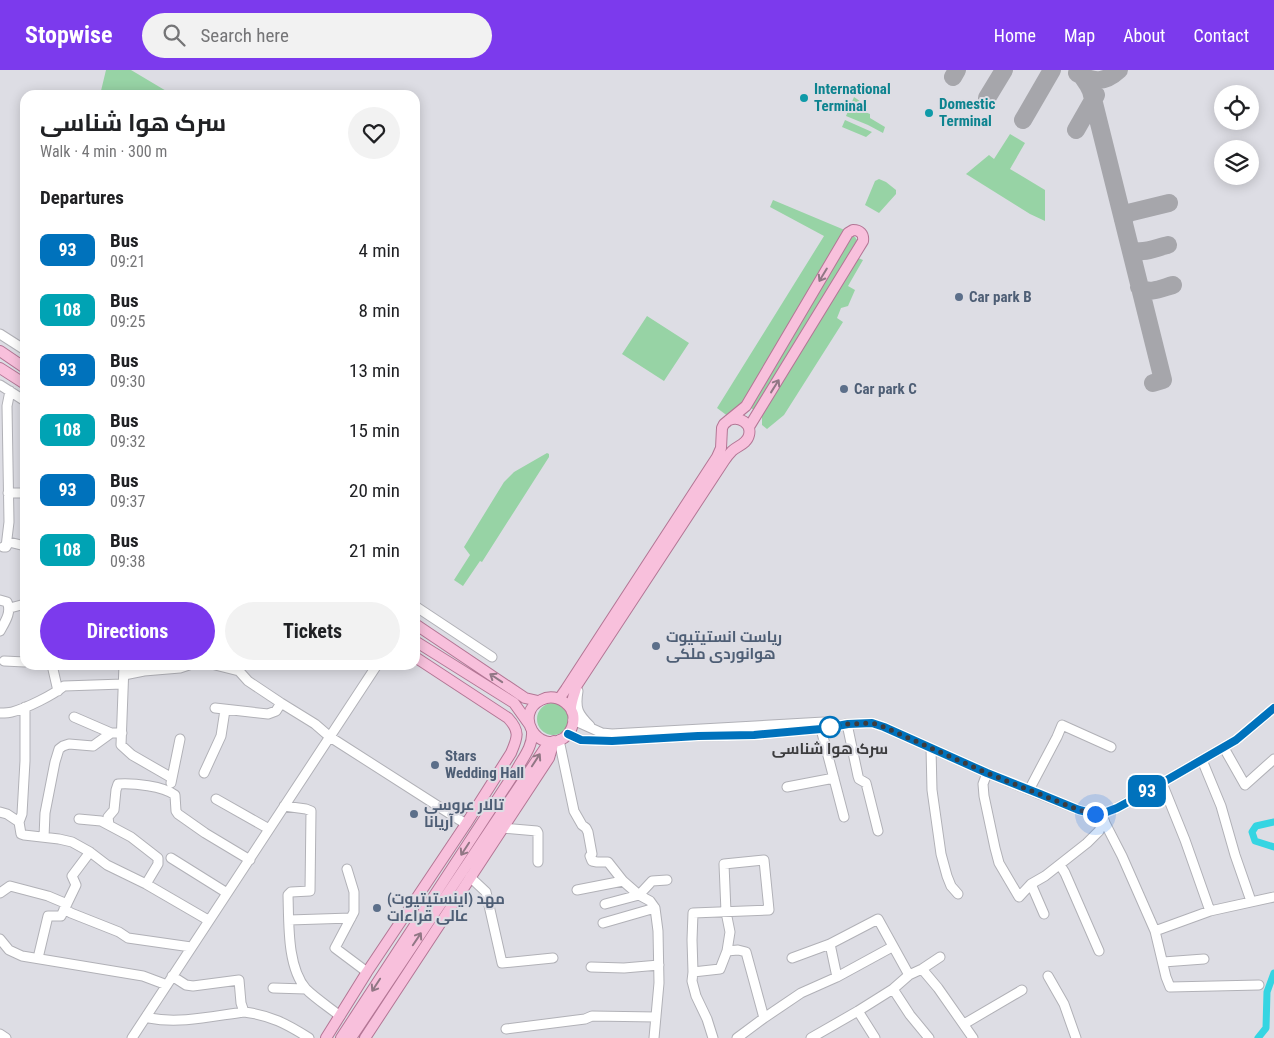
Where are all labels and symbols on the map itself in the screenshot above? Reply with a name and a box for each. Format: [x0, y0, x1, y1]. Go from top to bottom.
place label: International Terminal [814, 80, 891, 115]
marker: International Terminal [798, 92, 810, 104]
place label: Domestic Terminal [939, 95, 995, 130]
marker: Domestic Terminal [923, 107, 935, 119]
one-way arrow [818, 268, 828, 283]
place label: Car park B [969, 288, 1032, 306]
marker: Car park B [953, 291, 965, 303]
one-way arrow [770, 379, 780, 393]
place label: Car park C [854, 380, 917, 398]
marker: Car park C [838, 383, 850, 395]
place label: ریاست انستیتیوت هوانوردی ملکی [666, 628, 782, 663]
marker: ریاست انستیتیوت هوانوردی ملکی [650, 640, 662, 652]
one-way arrow [489, 673, 503, 683]
marker: سرک هوا شناسی [819, 716, 841, 738]
place label: سرک هوا شناسی [772, 740, 888, 758]
place label: Stars Wedding Hall [445, 747, 524, 782]
one-way arrow [531, 754, 541, 768]
marker: Stars Wedding Hall [429, 759, 441, 771]
line badge: 93 [1124, 775, 1170, 807]
place label: تالار عروسی آریانا [424, 796, 504, 831]
your location [1083, 802, 1108, 827]
marker: تالار عروسی آریانا [408, 808, 420, 820]
one-way arrow [460, 841, 470, 855]
place label: مهد (اینستیتیوت) عالی قراءات [387, 890, 505, 925]
marker: مهد (اینستیتیوت) عالی قراءات [371, 902, 383, 914]
one-way arrow [412, 933, 422, 947]
one-way arrow [371, 977, 381, 991]

